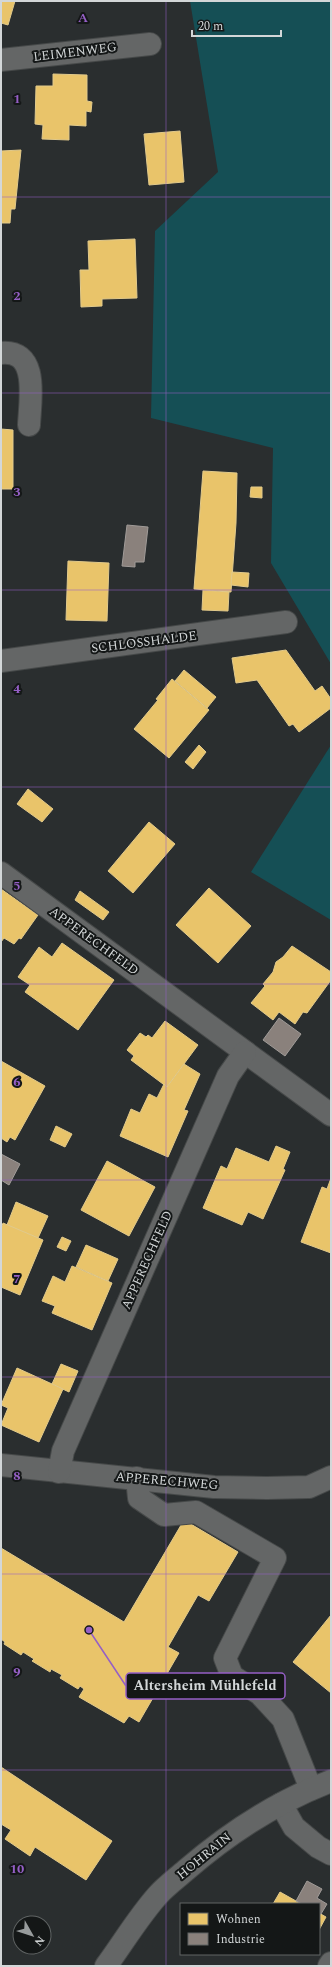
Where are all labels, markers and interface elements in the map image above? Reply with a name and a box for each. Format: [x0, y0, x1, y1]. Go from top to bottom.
text: A [78, 8, 88, 28]
scale bar [192, 12, 281, 38]
text: 20 m [198, 17, 223, 36]
street label: LEIMENWEG [32, 37, 118, 67]
text: 1 [13, 89, 21, 109]
text: 2 [13, 286, 21, 306]
text: 3 [13, 482, 21, 502]
street label: SCHLOSSHALDE [90, 626, 198, 658]
text: 4 [13, 679, 21, 699]
text: 5 [13, 876, 21, 896]
street label: APPERECHFELD [45, 902, 143, 980]
text: 6 [13, 1072, 21, 1092]
street label: APPERECHFELD [116, 1207, 178, 1313]
text: 7 [13, 1269, 21, 1289]
text: 8 [13, 1466, 21, 1486]
street label: APPERECHWEG [115, 1467, 219, 1495]
text: 9 [13, 1662, 21, 1682]
callout: Altersheim Mühlefeld [126, 1673, 285, 1699]
text: Altersheim Mühlefeld [133, 1675, 277, 1696]
street label: HOHRAIN [172, 1828, 236, 1884]
text: 10 [10, 1859, 24, 1879]
legend [180, 1903, 320, 1955]
text: Wohnen [216, 1910, 261, 1929]
north arrow [12, 1915, 52, 1955]
text: Industrie [216, 1930, 265, 1949]
text: N [30, 1932, 49, 1950]

